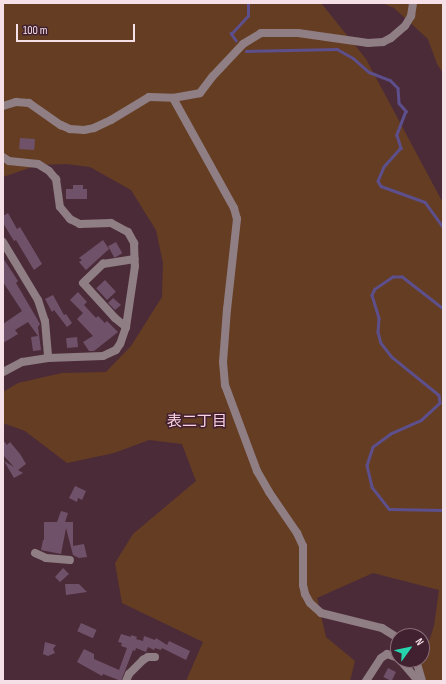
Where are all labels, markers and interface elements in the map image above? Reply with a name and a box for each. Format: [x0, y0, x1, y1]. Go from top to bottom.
scale bar [18, 16, 137, 42]
text: 100 m [23, 23, 48, 38]
district label: 表二丁目 [167, 413, 227, 431]
north arrow [390, 628, 430, 668]
text: N [413, 636, 427, 648]

